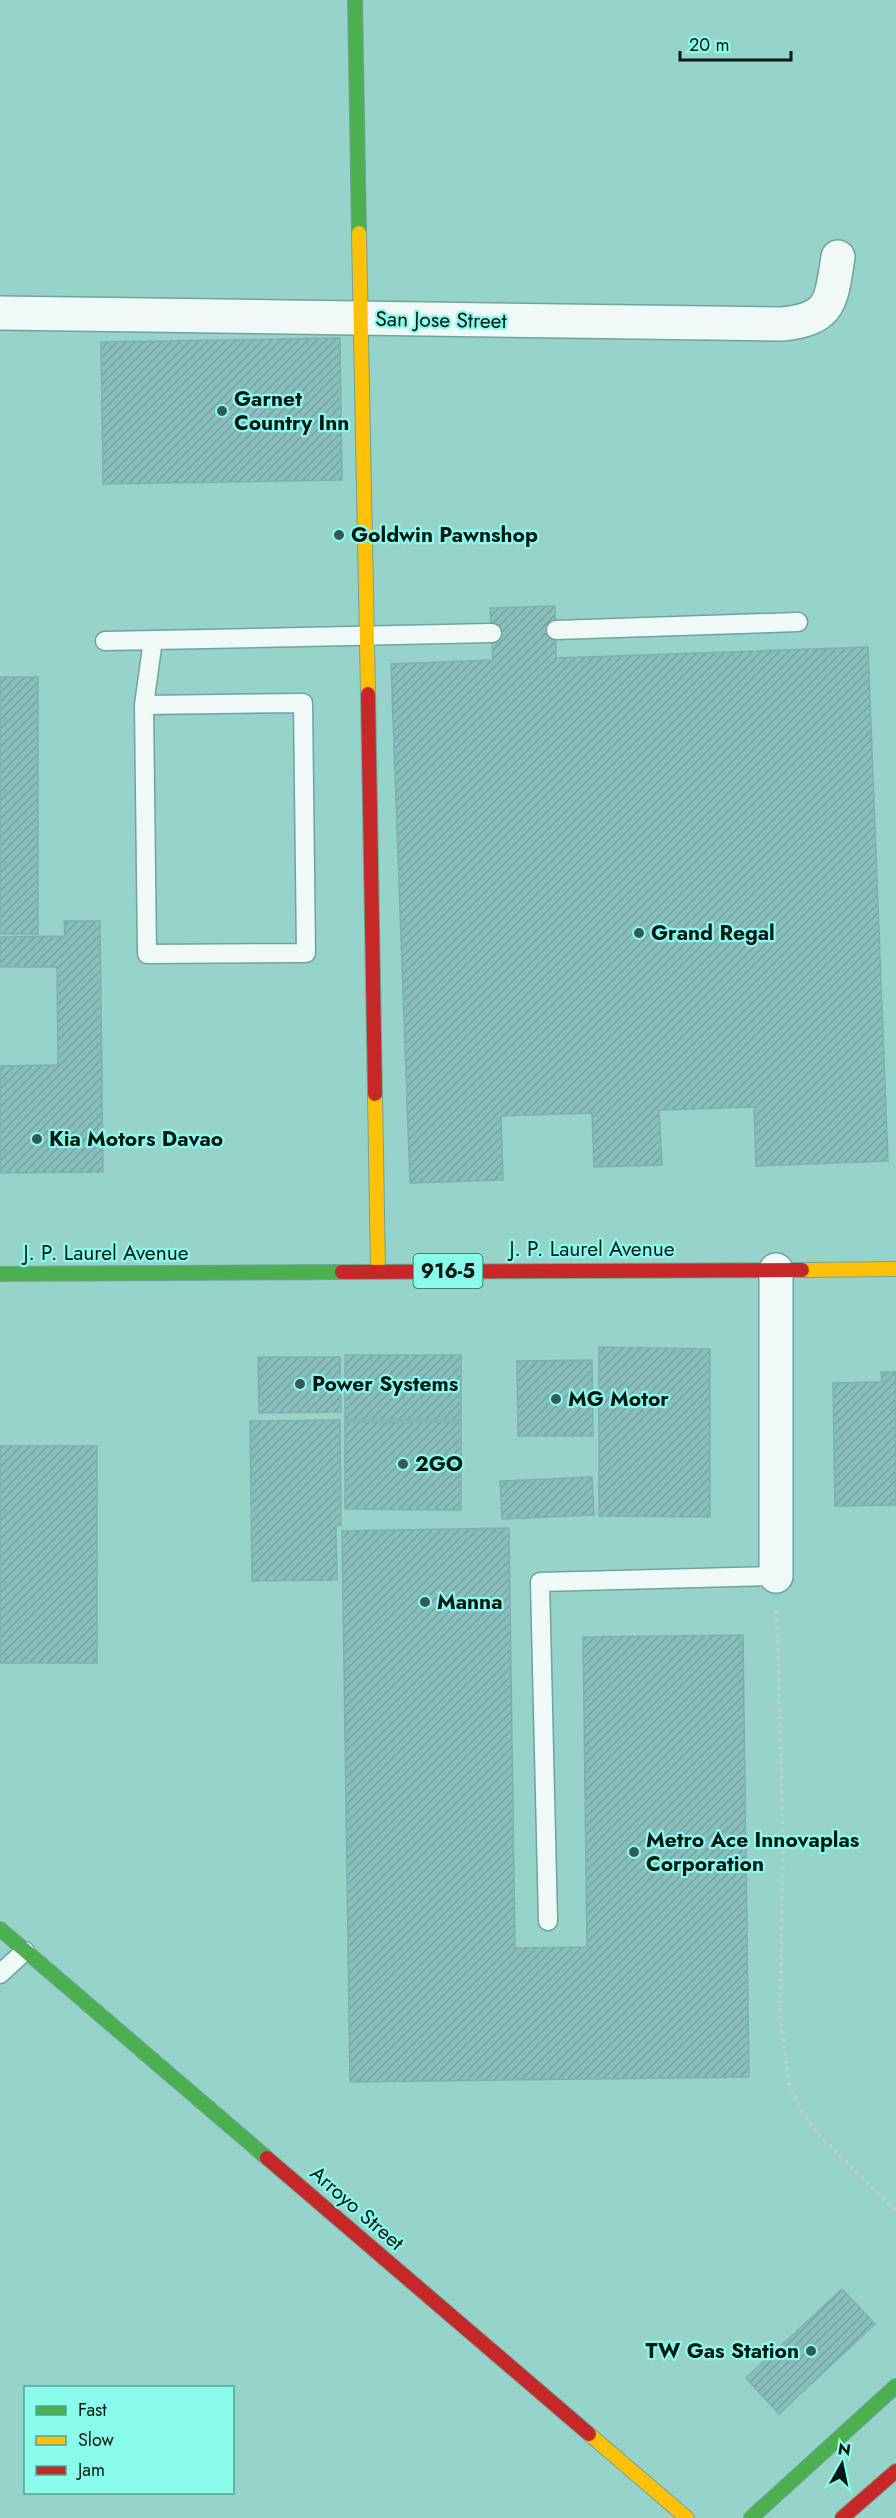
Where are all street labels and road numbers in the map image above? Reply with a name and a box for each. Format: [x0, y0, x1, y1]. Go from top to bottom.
street label: San Jose Street [375, 304, 507, 336]
street label: J. P. Laurel Avenue [506, 1234, 675, 1264]
street label: J. P. Laurel Avenue [20, 1238, 189, 1268]
road number: 916-5 [414, 1254, 482, 1288]
street label: Arroyo Street [303, 2159, 411, 2257]

